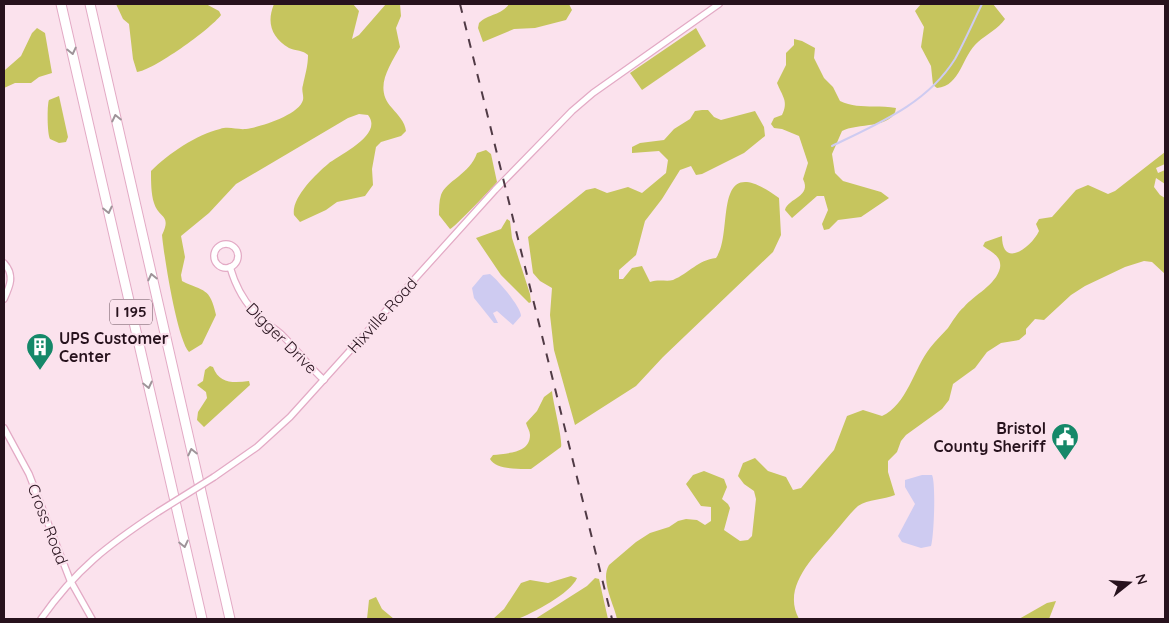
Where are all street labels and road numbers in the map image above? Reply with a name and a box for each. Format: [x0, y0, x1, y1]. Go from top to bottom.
street label: Hixville Road [343, 273, 421, 357]
street label: Digger Drive [242, 298, 322, 378]
road number: I 195 [110, 300, 152, 324]
street label: Cross Road [23, 481, 73, 567]

